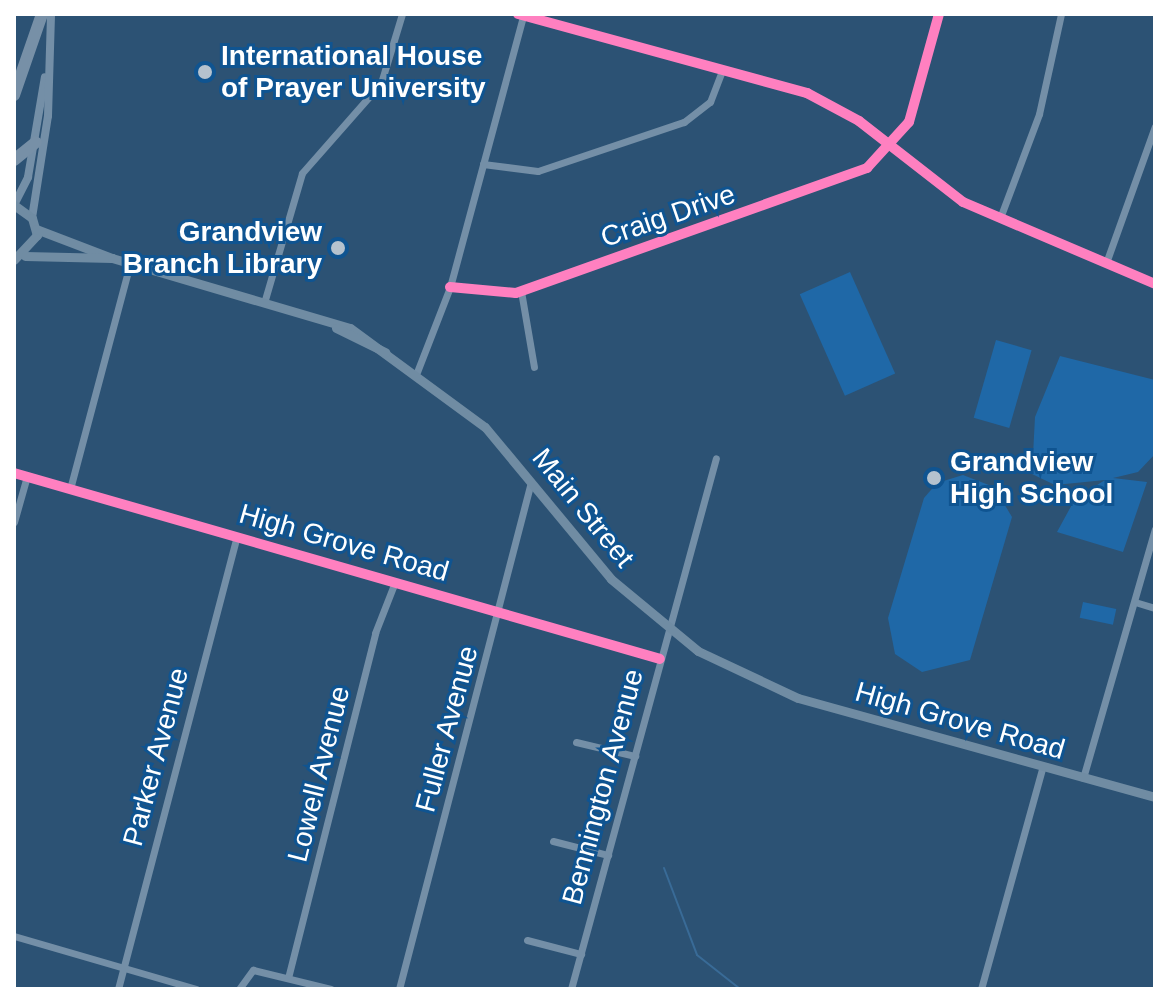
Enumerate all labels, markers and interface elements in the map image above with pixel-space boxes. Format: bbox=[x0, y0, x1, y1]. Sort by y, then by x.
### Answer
place label: International House of Prayer University bbox=[221, 39, 486, 105]
marker: International House of Prayer University bbox=[196, 63, 214, 81]
street label: Craig Drive bbox=[596, 177, 740, 255]
place label: Grandview Branch Library bbox=[123, 215, 322, 281]
marker: Grandview Branch Library bbox=[329, 239, 347, 257]
street label: Main Street bbox=[525, 442, 641, 574]
place label: Grandview High School bbox=[950, 445, 1113, 511]
marker: Grandview High School bbox=[925, 469, 943, 487]
street label: High Grove Road bbox=[235, 497, 453, 589]
street label: Fuller Avenue bbox=[408, 641, 486, 817]
street label: Parker Avenue bbox=[116, 663, 196, 851]
street label: Bennington Avenue bbox=[555, 665, 651, 909]
street label: High Grove Road bbox=[851, 675, 1069, 767]
street label: Lowell Avenue bbox=[281, 682, 357, 866]

